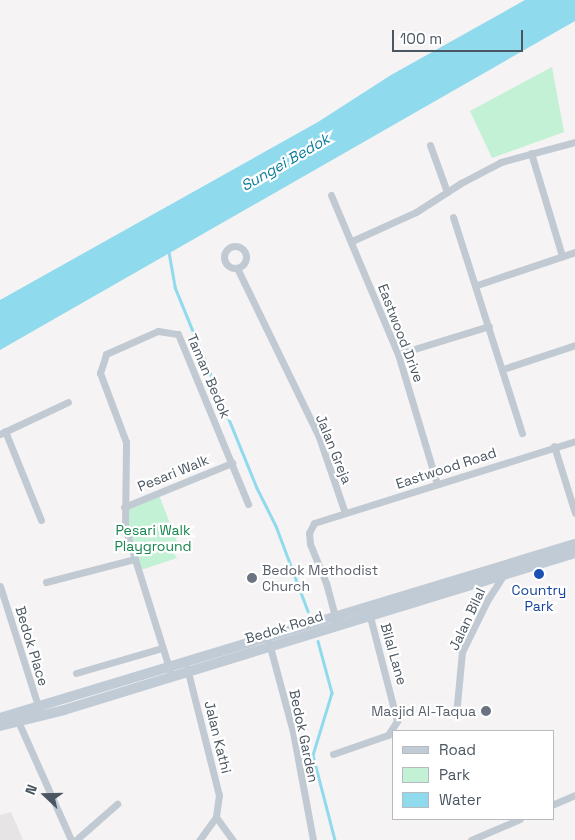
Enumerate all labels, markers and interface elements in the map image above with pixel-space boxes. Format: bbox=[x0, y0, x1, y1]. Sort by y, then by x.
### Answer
scale bar bbox=[395, 20, 526, 52]
text: 100 m bbox=[400, 29, 442, 48]
water label: Sungei Bedok bbox=[237, 129, 333, 195]
street label: Eastwood Drive bbox=[375, 281, 427, 385]
street label: Taman Bedok bbox=[184, 331, 234, 421]
street label: Jalan Greja bbox=[312, 412, 356, 486]
street label: Eastwood Road bbox=[394, 444, 498, 492]
street label: Pesari Walk bbox=[135, 451, 211, 495]
park label: Pesari Walk Playground bbox=[114, 522, 192, 554]
place label: Bedok Methodist Church bbox=[262, 562, 378, 594]
marker: Country Park bbox=[533, 568, 545, 580]
marker: Bedok Methodist Church bbox=[246, 572, 258, 584]
place label: Country Park bbox=[512, 582, 566, 614]
street label: Jalan Bilal bbox=[445, 585, 489, 653]
street label: Bedok Place bbox=[12, 604, 52, 688]
street label: Bedok Road bbox=[243, 607, 325, 647]
street label: Bilal Lane bbox=[377, 621, 411, 687]
street label: Bedok Garden bbox=[286, 688, 322, 784]
street label: Jalan Kathi bbox=[201, 699, 235, 775]
place label: Masjid Al-Taqua bbox=[371, 703, 476, 719]
marker: Masjid Al-Taqua bbox=[480, 705, 492, 717]
legend bbox=[392, 730, 555, 820]
text: Road bbox=[439, 740, 476, 759]
text: Park bbox=[439, 765, 470, 784]
north arrow bbox=[20, 770, 70, 820]
text: N bbox=[21, 782, 41, 797]
text: Water bbox=[439, 790, 481, 809]

